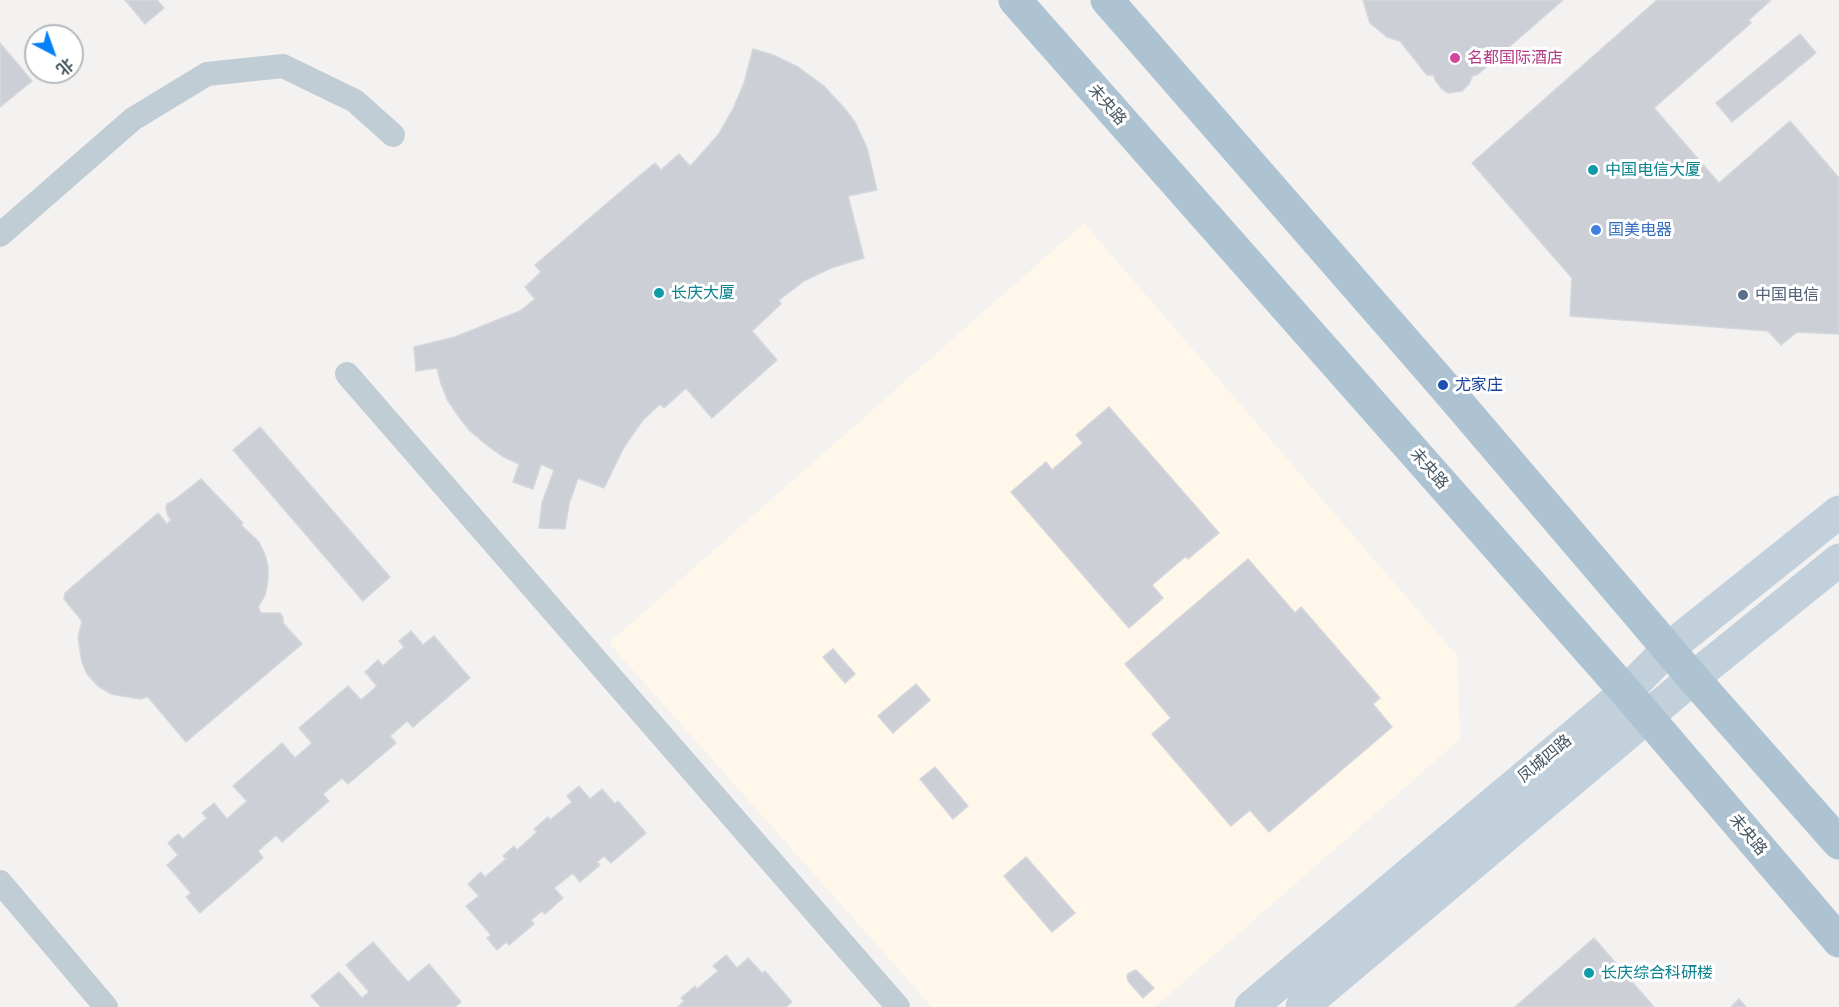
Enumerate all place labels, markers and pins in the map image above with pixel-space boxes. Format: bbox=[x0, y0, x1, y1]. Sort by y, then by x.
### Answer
place label: 名都国际酒店 bbox=[1467, 48, 1563, 68]
marker: 名都国际酒店 bbox=[1448, 51, 1462, 65]
place label: 中国电信大厦 bbox=[1605, 160, 1701, 180]
marker: 中国电信大厦 bbox=[1586, 163, 1600, 177]
place label: 国美电器 bbox=[1608, 220, 1672, 240]
marker: 国美电器 bbox=[1589, 223, 1603, 237]
place label: 长庆大厦 bbox=[671, 283, 735, 303]
place label: 中国电信 bbox=[1755, 285, 1819, 305]
marker: 长庆大厦 bbox=[652, 286, 666, 300]
marker: 中国电信 bbox=[1736, 288, 1750, 302]
place label: 尤家庄 bbox=[1455, 375, 1503, 395]
marker: 尤家庄 bbox=[1436, 378, 1450, 392]
place label: 长庆综合科研楼 bbox=[1601, 963, 1713, 983]
marker: 长庆综合科研楼 bbox=[1582, 966, 1596, 980]

